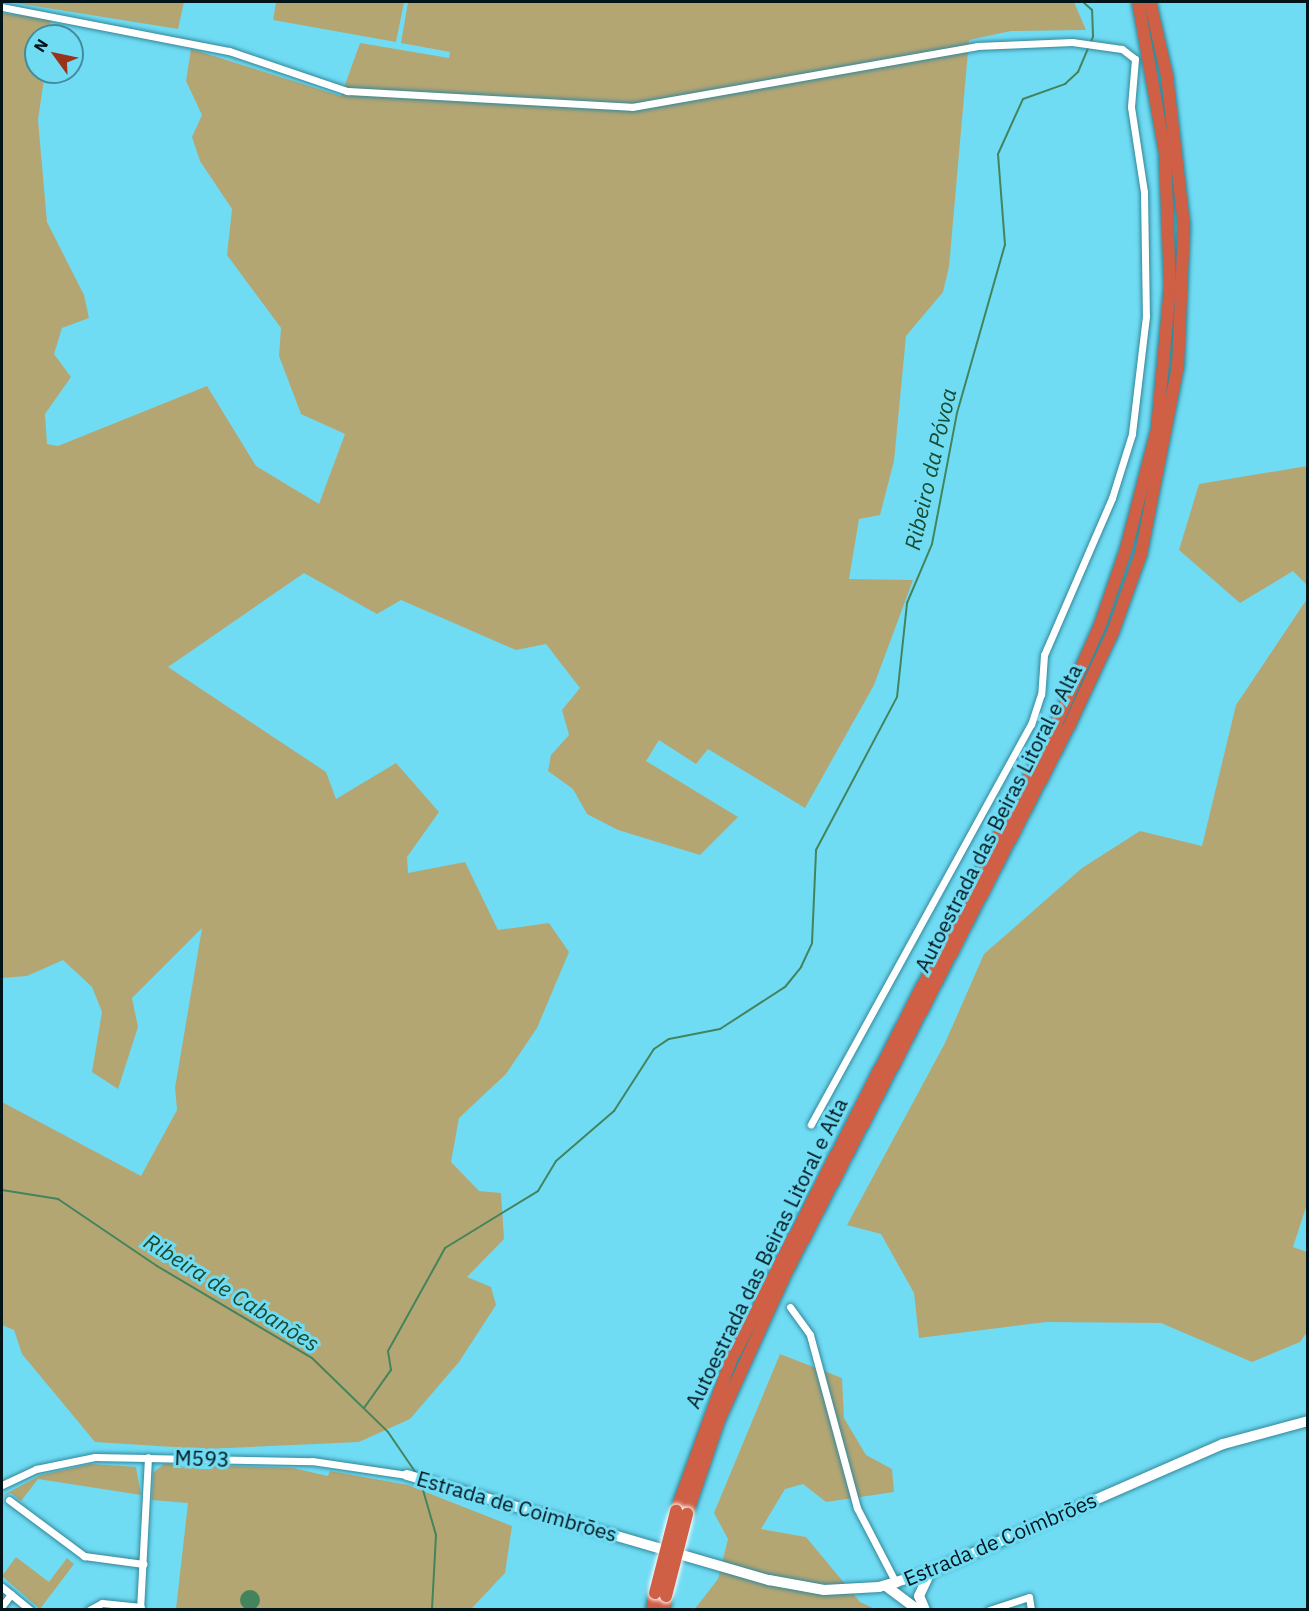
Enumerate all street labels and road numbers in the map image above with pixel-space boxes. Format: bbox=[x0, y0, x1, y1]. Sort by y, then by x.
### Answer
street label: Autoestrada das Beiras Litoral e Alta bbox=[909, 660, 1087, 976]
street label: Autoestrada das Beiras Litoral e Alta bbox=[680, 1094, 852, 1412]
street label: M593 bbox=[174, 1444, 230, 1472]
street label: Estrada de Coimbrões bbox=[414, 1465, 620, 1547]
street label: Estrada de Coimbrões bbox=[900, 1487, 1100, 1591]

